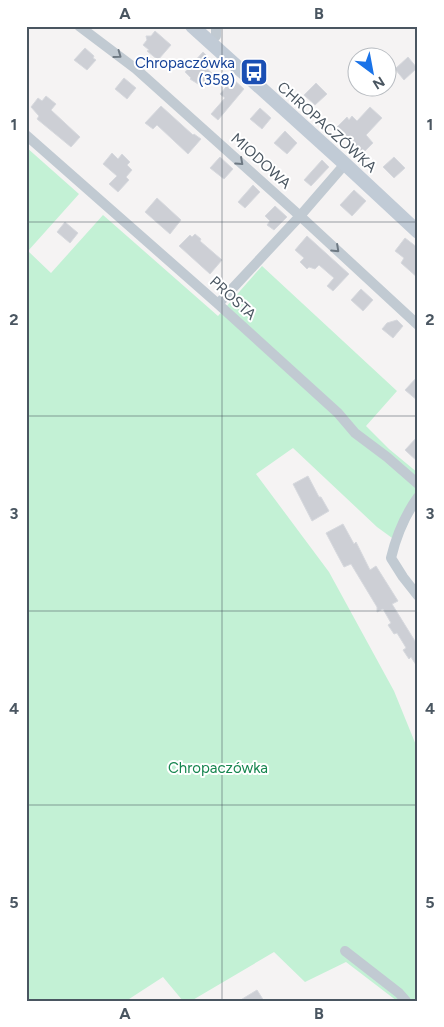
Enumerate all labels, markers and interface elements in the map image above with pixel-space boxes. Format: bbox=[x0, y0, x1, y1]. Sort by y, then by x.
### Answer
text: A bbox=[119, 4, 131, 23]
text: B bbox=[314, 4, 324, 23]
north arrow bbox=[346, 48, 396, 98]
one-way arrow bbox=[112, 50, 121, 58]
place label: Chropaczówka (358) bbox=[135, 54, 235, 89]
bus stop icon: Chropaczówka (358) bbox=[239, 57, 269, 87]
text: N bbox=[370, 73, 388, 93]
street label: CHROPACZÓWKA bbox=[274, 78, 380, 176]
text: 1 bbox=[11, 115, 17, 134]
text: 1 bbox=[427, 115, 433, 134]
street label: MIODOWA bbox=[227, 129, 295, 193]
one-way arrow bbox=[235, 156, 244, 165]
one-way arrow bbox=[330, 243, 339, 252]
street label: PROSTA bbox=[206, 272, 260, 324]
text: 2 bbox=[9, 310, 19, 329]
text: 2 bbox=[425, 310, 435, 329]
text: 3 bbox=[10, 504, 19, 523]
text: 3 bbox=[426, 504, 435, 523]
text: 4 bbox=[9, 699, 19, 718]
text: 4 bbox=[425, 699, 435, 718]
park label: Chropaczówka bbox=[168, 759, 268, 777]
text: 5 bbox=[9, 893, 19, 912]
text: 5 bbox=[425, 893, 435, 912]
text: A bbox=[119, 1004, 131, 1023]
text: B bbox=[314, 1004, 324, 1023]

